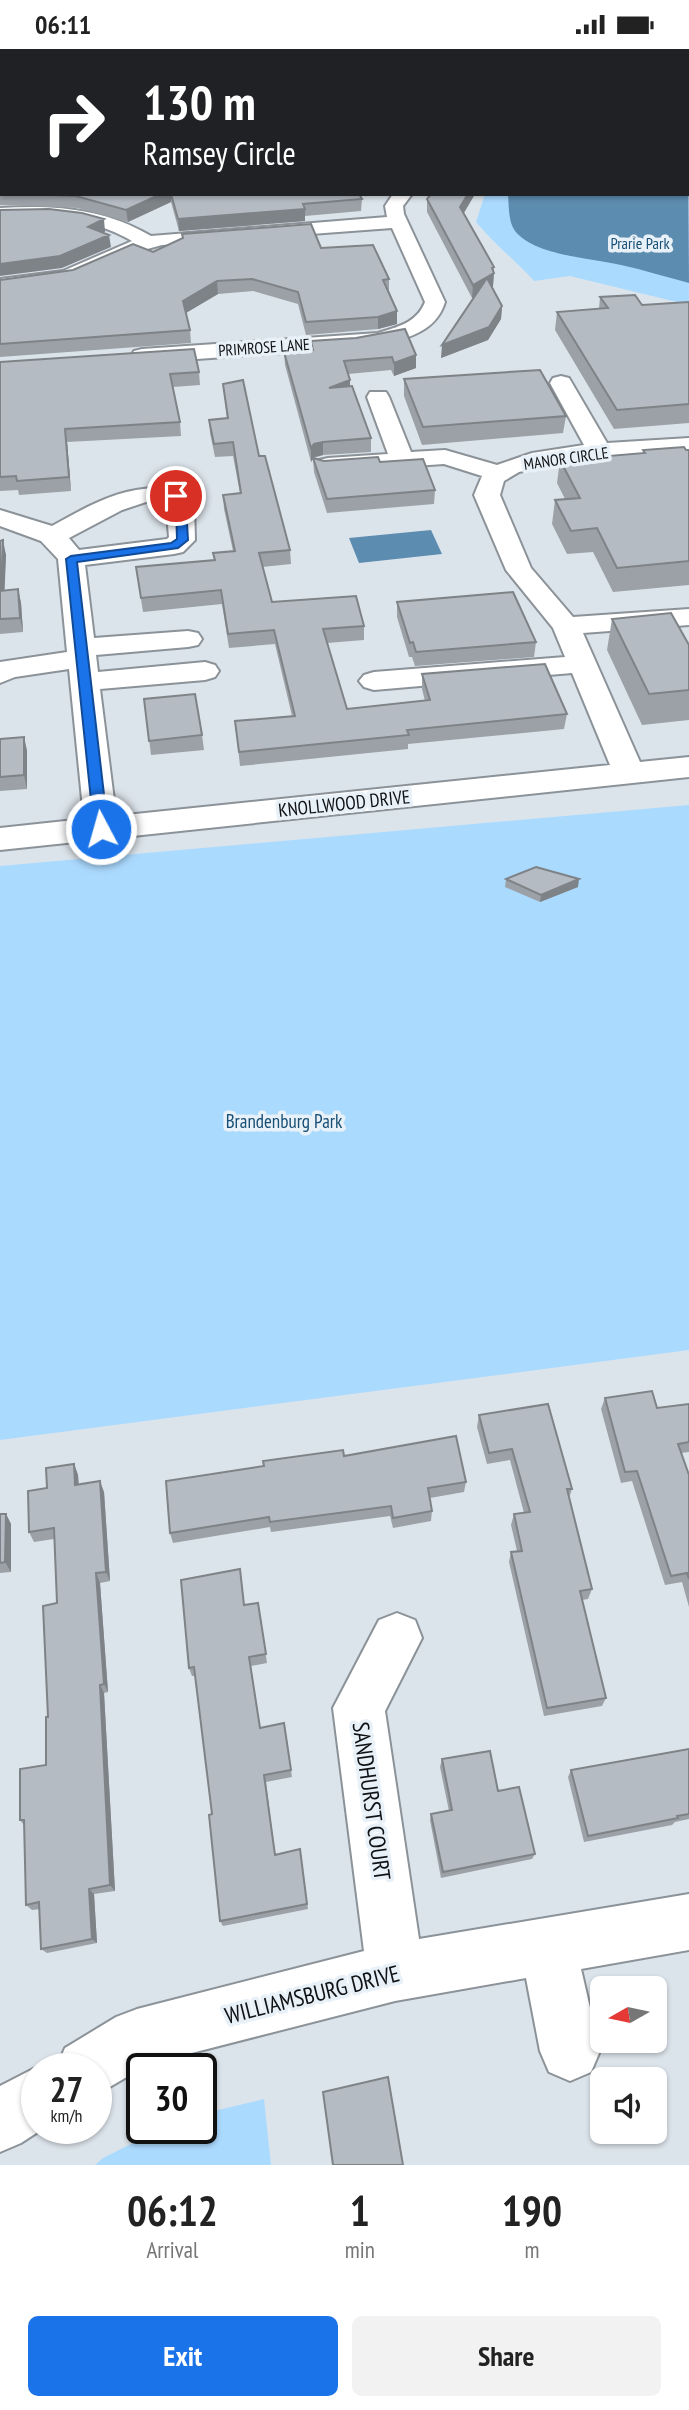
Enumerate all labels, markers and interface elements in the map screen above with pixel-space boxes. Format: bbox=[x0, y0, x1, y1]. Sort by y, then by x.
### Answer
text: 06:11 bbox=[35, 8, 91, 41]
text: 130 m bbox=[143, 70, 256, 134]
icon: right bbox=[28, 77, 119, 168]
text: Ramsey Circle bbox=[143, 132, 296, 174]
park label: Prarie Park bbox=[610, 233, 670, 253]
street label: PRIMROSE LANE bbox=[218, 334, 311, 360]
street label: MANOR CIRCLE bbox=[522, 442, 610, 474]
pin bbox=[146, 466, 206, 526]
icon: arrive bbox=[157, 477, 195, 515]
street label: KNOLLWOOD DRIVE bbox=[277, 784, 411, 822]
position arrow bbox=[64, 792, 138, 866]
park label: Brandenburg Park bbox=[226, 1109, 343, 1133]
street label: SANDHURST COURT bbox=[347, 1720, 397, 1882]
street label: WILLIAMSBURG DRIVE bbox=[222, 1958, 402, 2030]
north arrow bbox=[590, 1976, 667, 2053]
map controls bbox=[590, 1976, 667, 2144]
speed limit sign: 30 bbox=[126, 2053, 217, 2144]
text: 27 bbox=[50, 2066, 83, 2112]
button: sound bbox=[590, 2067, 667, 2144]
text: km/h bbox=[51, 2104, 82, 2127]
text: 06:12 bbox=[127, 2183, 218, 2238]
text: 1 bbox=[350, 2183, 370, 2238]
text: 190 bbox=[502, 2183, 562, 2238]
text: Arrival bbox=[146, 2235, 198, 2264]
text: min bbox=[345, 2235, 375, 2264]
text: m bbox=[524, 2235, 539, 2264]
button: Exit bbox=[28, 2316, 338, 2396]
button: Share bbox=[352, 2316, 661, 2396]

